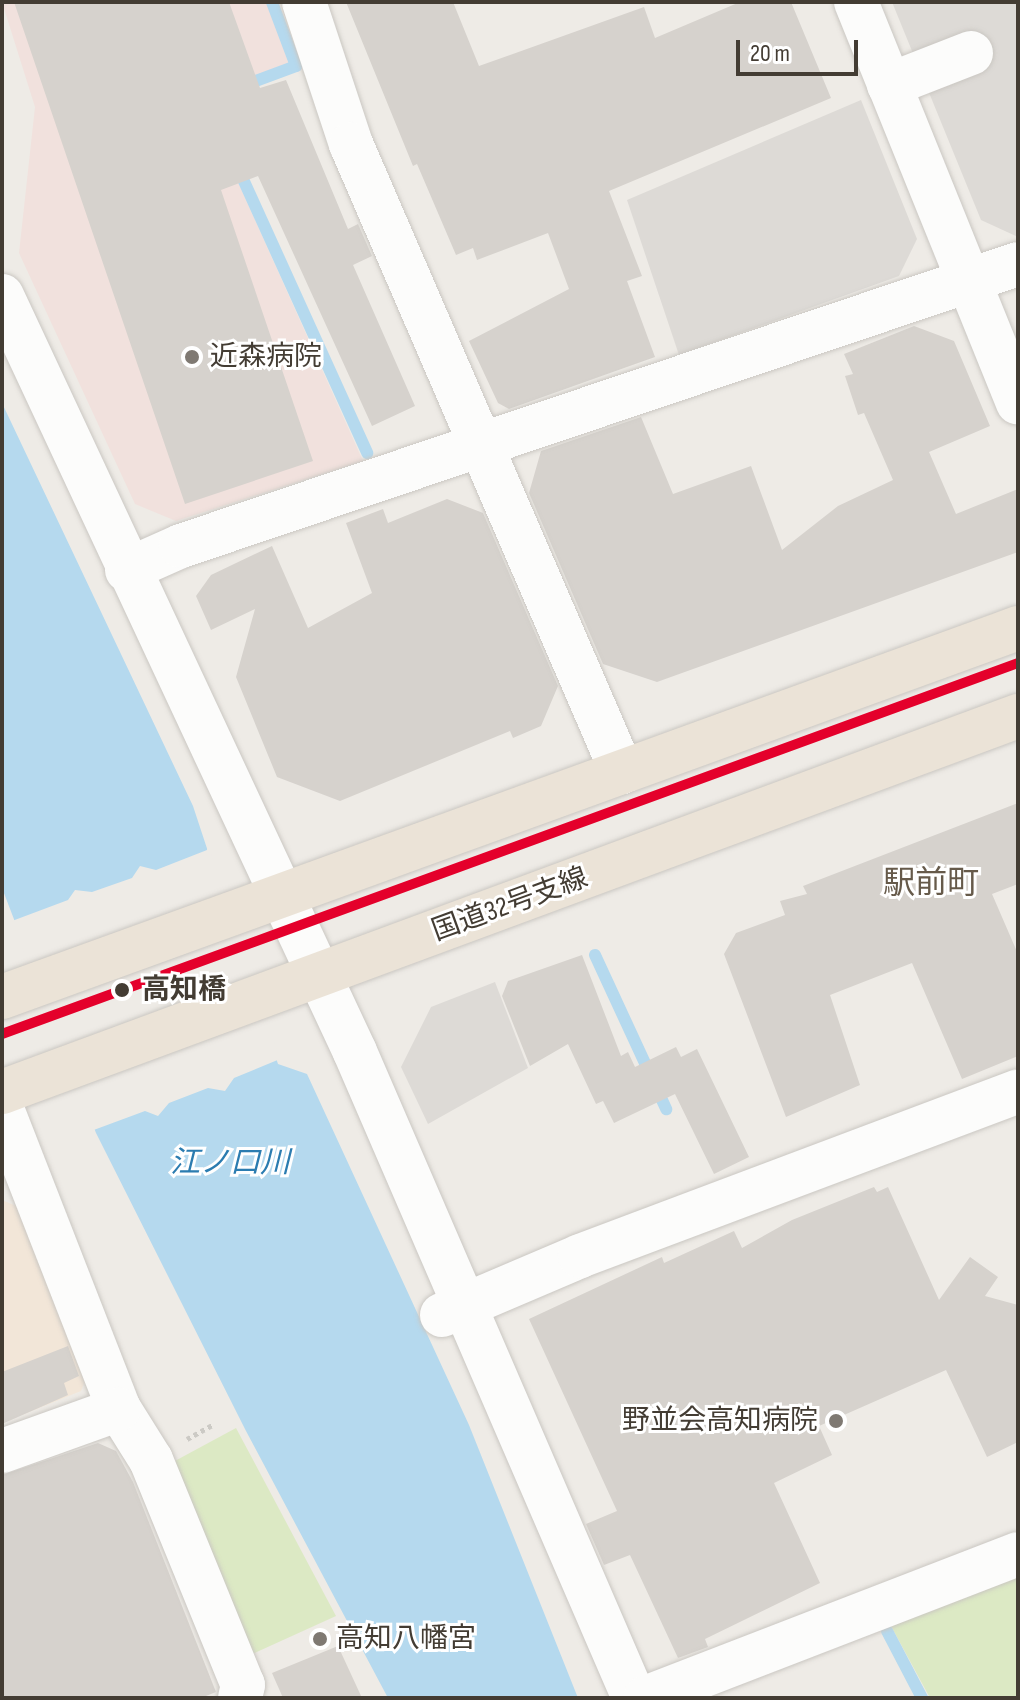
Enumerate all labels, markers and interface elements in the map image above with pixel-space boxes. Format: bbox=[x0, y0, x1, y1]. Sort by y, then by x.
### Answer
scale bar bbox=[740, 24, 862, 74]
text: 20 m bbox=[750, 39, 790, 68]
place label: 近森病院 bbox=[210, 340, 322, 374]
marker: 近森病院 bbox=[181, 346, 203, 368]
street label: 国道32号支線 bbox=[428, 861, 592, 949]
district label: 駅前町 bbox=[883, 865, 979, 903]
place label: 高知橋 bbox=[142, 973, 226, 1007]
marker: 高知橋 bbox=[109, 977, 135, 1003]
water label: 江ノ口川 bbox=[170, 1145, 290, 1181]
place label: 野並会高知病院 bbox=[622, 1404, 818, 1438]
marker: 野並会高知病院 bbox=[825, 1410, 847, 1432]
place label: 高知八幡宮 bbox=[336, 1622, 476, 1656]
marker: 高知八幡宮 bbox=[311, 1630, 329, 1648]

